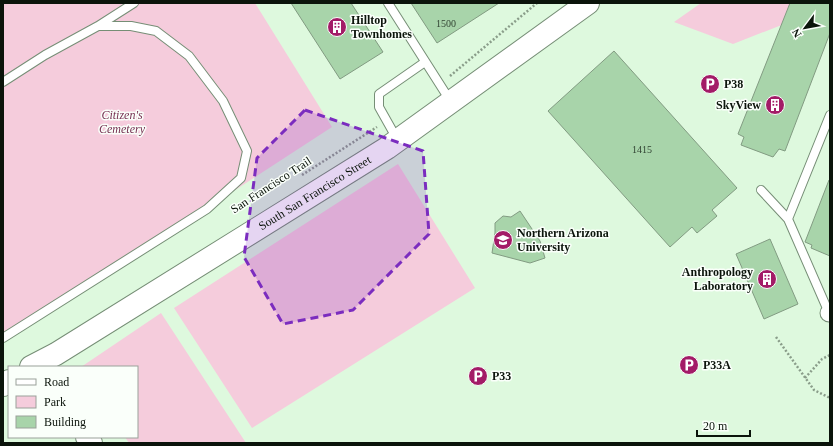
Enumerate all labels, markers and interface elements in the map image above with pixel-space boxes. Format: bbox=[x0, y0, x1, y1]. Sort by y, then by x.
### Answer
north arrow bbox=[785, 8, 825, 48]
place label: Hilltop Townhomes bbox=[351, 13, 412, 41]
building icon: Hilltop Townhomes bbox=[326, 16, 348, 38]
house number: 1500 bbox=[436, 18, 456, 29]
text: N bbox=[789, 27, 804, 40]
parking icon: P38 bbox=[699, 73, 721, 95]
place label: P38 bbox=[724, 77, 743, 91]
building icon: SkyView bbox=[764, 94, 786, 116]
place label: SkyView bbox=[716, 98, 761, 112]
park label: Citizen's Cemetery bbox=[99, 108, 146, 136]
house number: 1415 bbox=[632, 144, 652, 155]
street label: South San Francisco Street bbox=[256, 152, 374, 233]
street label: San Francisco Trail bbox=[228, 153, 315, 216]
place label: Northern Arizona University bbox=[517, 226, 609, 254]
school or university icon: Northern Arizona University bbox=[492, 229, 514, 251]
place label: Anthropology Laboratory bbox=[682, 265, 753, 293]
building icon: Anthropology Laboratory bbox=[756, 268, 778, 290]
parking icon: P33A bbox=[678, 354, 700, 376]
place label: P33A bbox=[703, 358, 731, 372]
parking icon: P33 bbox=[467, 365, 489, 387]
legend bbox=[8, 366, 138, 438]
place label: P33 bbox=[492, 369, 511, 383]
text: Road bbox=[44, 375, 69, 389]
text: Park bbox=[44, 395, 66, 409]
scale bar bbox=[697, 412, 750, 438]
text: Building bbox=[44, 415, 86, 429]
text: 20 m bbox=[703, 419, 728, 433]

